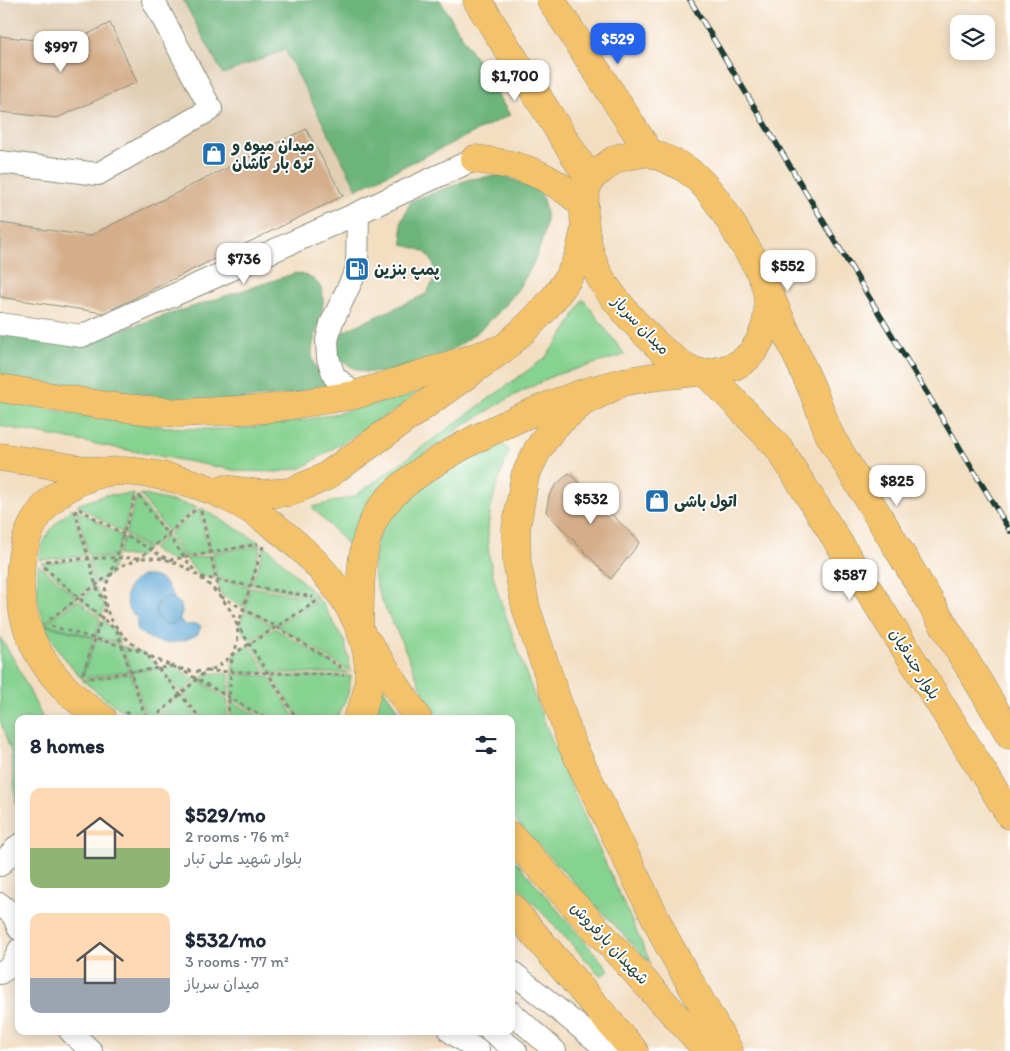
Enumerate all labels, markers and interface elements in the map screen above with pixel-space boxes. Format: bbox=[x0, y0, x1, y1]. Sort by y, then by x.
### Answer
map controls bbox=[950, 15, 995, 60]
button: layers bbox=[950, 15, 995, 60]
pin: $529 bbox=[588, 22, 648, 65]
text: $529 bbox=[601, 29, 635, 48]
pin: $997 bbox=[31, 30, 91, 73]
text: $997 bbox=[45, 37, 77, 56]
pin: $1,700 bbox=[474, 59, 556, 102]
text: $1,700 bbox=[492, 66, 538, 85]
place label: میدان میوه و تره بار کاشان bbox=[231, 136, 315, 173]
shop icon: میدان میوه و تره بار کاشان bbox=[201, 141, 227, 167]
pin: $736 bbox=[214, 242, 274, 285]
text: $736 bbox=[227, 249, 261, 268]
pin: $552 bbox=[758, 250, 818, 292]
fuel station icon: پمپ بنزین bbox=[344, 256, 370, 282]
text: $552 bbox=[771, 256, 805, 275]
place label: پمپ بنزین bbox=[374, 260, 440, 280]
street label: میدان سرباز bbox=[607, 290, 674, 358]
pin: $825 bbox=[867, 464, 927, 507]
text: $825 bbox=[880, 471, 914, 490]
pin: $532 bbox=[561, 482, 621, 525]
shop icon: اتول باشی bbox=[644, 488, 670, 514]
text: $532 bbox=[574, 489, 608, 508]
place label: اتول باشی bbox=[674, 492, 737, 512]
pin: $587 bbox=[820, 558, 880, 601]
text: $587 bbox=[833, 565, 867, 584]
street label: بلوار جندقیان bbox=[885, 625, 944, 704]
icon: filters bbox=[472, 731, 500, 759]
text: 8 homes bbox=[30, 733, 105, 758]
text: $529/mo bbox=[185, 802, 266, 827]
icon: home bbox=[70, 808, 130, 868]
text: 2 rooms · 76 m² bbox=[185, 827, 289, 846]
text: بلوار شهید علی تبار bbox=[185, 849, 302, 868]
street label: شهیدان بارفروش bbox=[567, 898, 653, 988]
text: $532/mo bbox=[185, 927, 266, 952]
icon: home bbox=[70, 933, 130, 993]
text: 3 rooms · 77 m² bbox=[185, 952, 289, 971]
text: میدان سرباز bbox=[185, 974, 260, 993]

